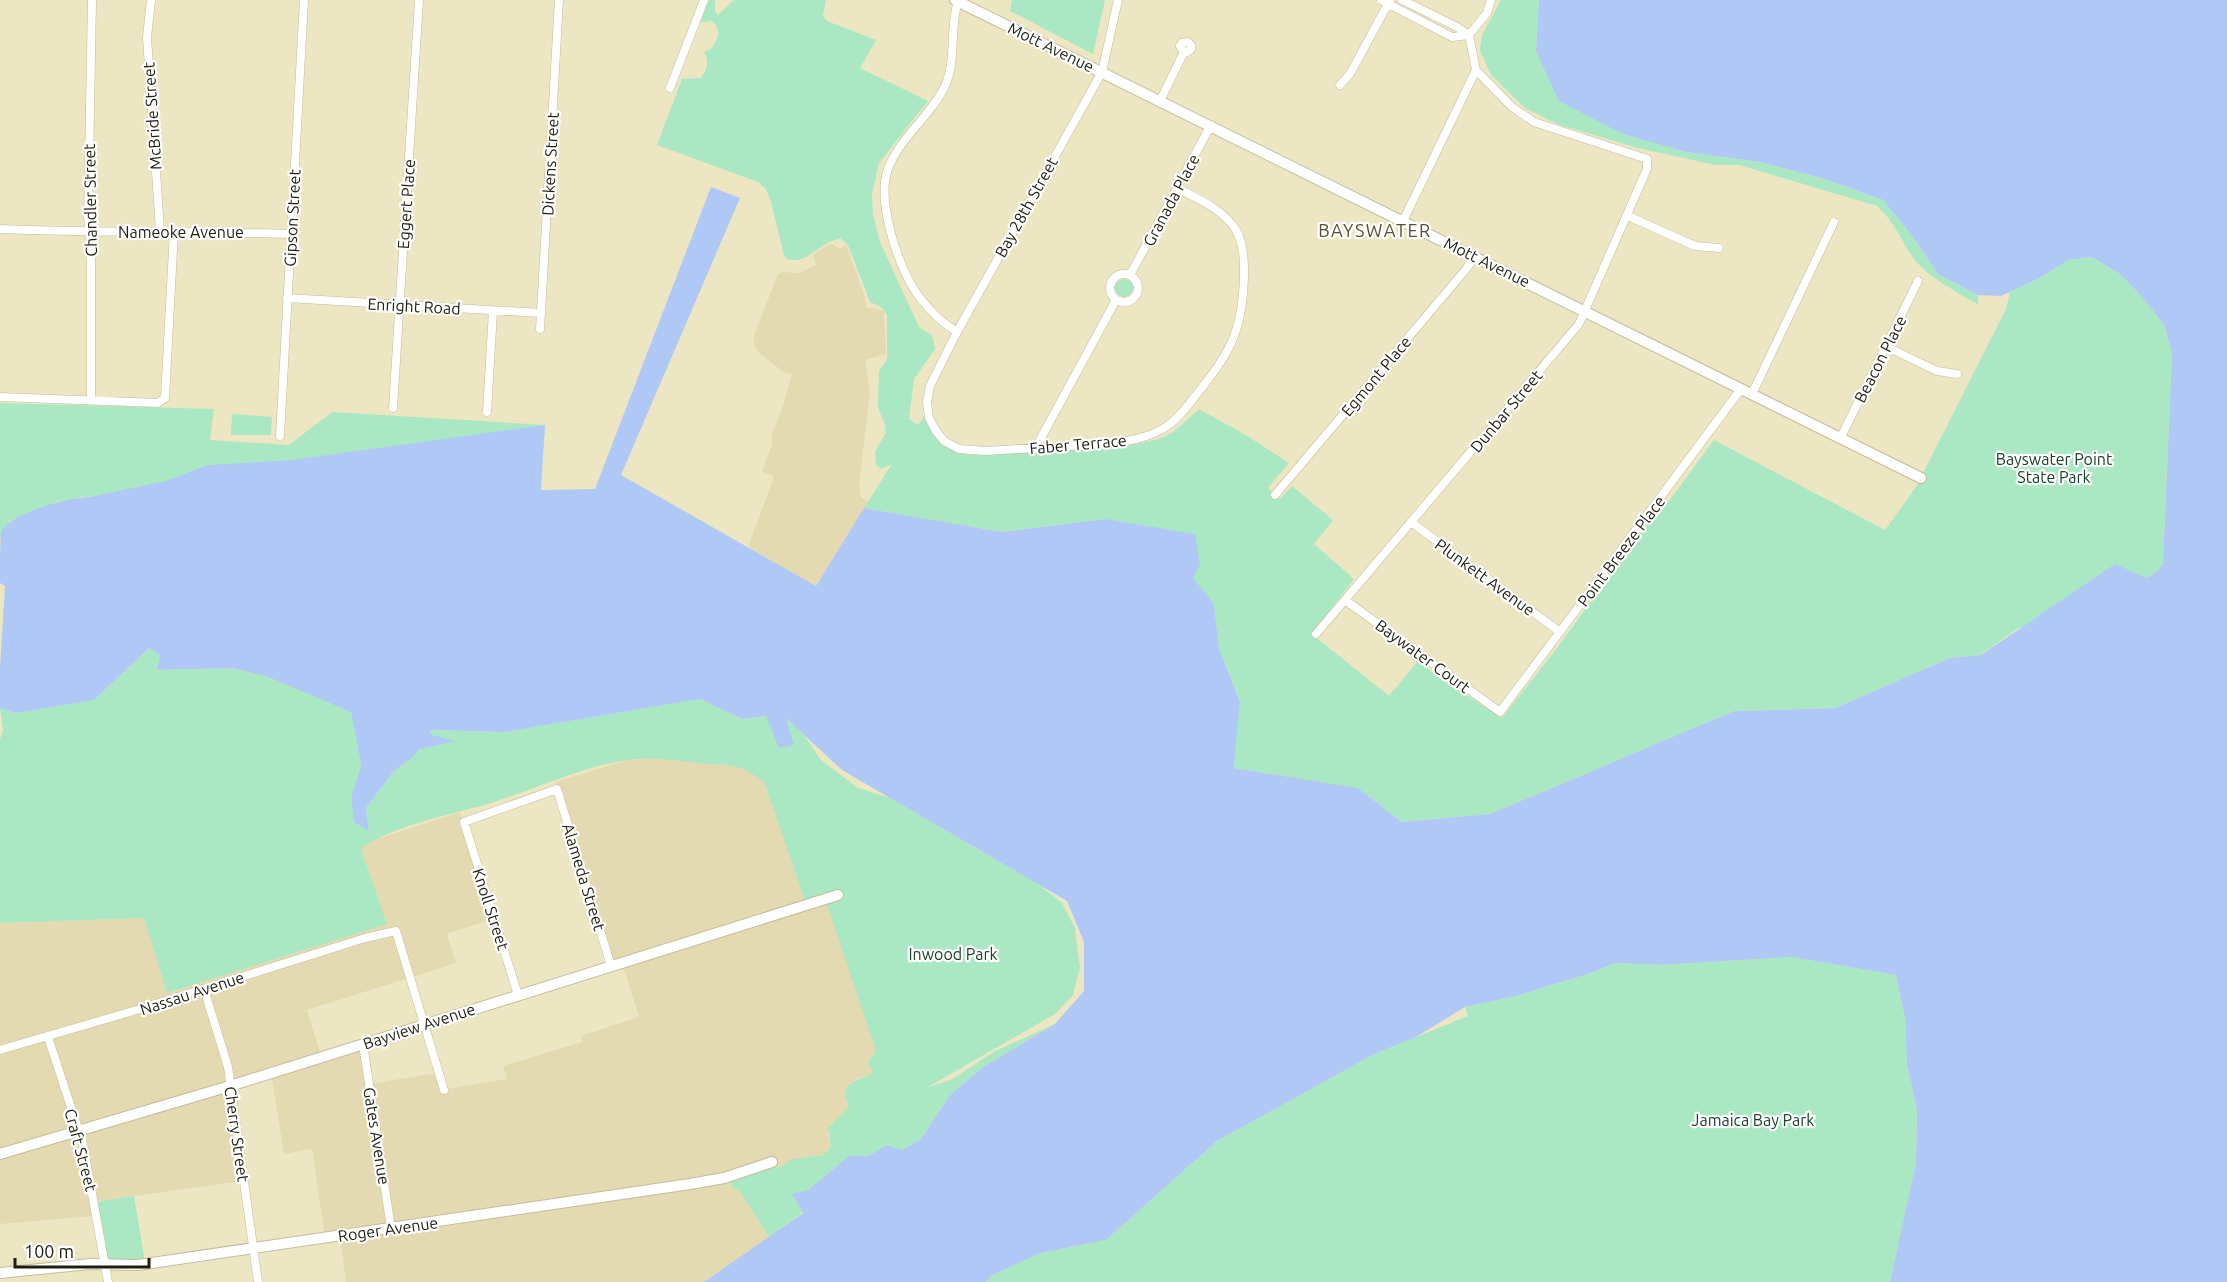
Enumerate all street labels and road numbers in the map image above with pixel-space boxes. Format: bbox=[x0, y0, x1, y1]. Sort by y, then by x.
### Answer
street label: Mott Avenue bbox=[1005, 18, 1097, 76]
street label: McBride Street bbox=[139, 61, 165, 170]
street label: Dickens Street bbox=[538, 111, 562, 216]
street label: Chandler Street bbox=[80, 143, 100, 257]
street label: Granada Place bbox=[1139, 151, 1203, 249]
street label: Bay 28th Street bbox=[991, 153, 1061, 260]
street label: Eggert Place bbox=[394, 158, 418, 250]
street label: Gipson Street bbox=[280, 168, 304, 267]
street label: Nameoke Avenue bbox=[118, 223, 244, 241]
street label: Mott Avenue bbox=[1441, 233, 1533, 291]
street label: Enright Road bbox=[367, 295, 461, 317]
street label: Beacon Place bbox=[1850, 313, 1910, 405]
street label: Egmont Place bbox=[1337, 332, 1415, 420]
street label: Dunbar Street bbox=[1466, 366, 1546, 456]
street label: Faber Terrace bbox=[1029, 431, 1127, 457]
street label: Point Breeze Place bbox=[1574, 492, 1668, 610]
street label: Plunkett Avenue bbox=[1432, 535, 1538, 619]
street label: Baywater Court bbox=[1372, 616, 1474, 697]
street label: Alameda Street bbox=[559, 821, 609, 934]
street label: Knoll Street bbox=[469, 866, 513, 953]
street label: Nassau Avenue bbox=[138, 968, 246, 1018]
street label: Bayview Avenue bbox=[361, 999, 477, 1053]
street label: Cherry Street bbox=[221, 1085, 253, 1184]
street label: Gates Avenue bbox=[360, 1086, 394, 1186]
street label: Craft Street bbox=[61, 1107, 101, 1194]
street label: Roger Avenue bbox=[337, 1213, 439, 1245]

